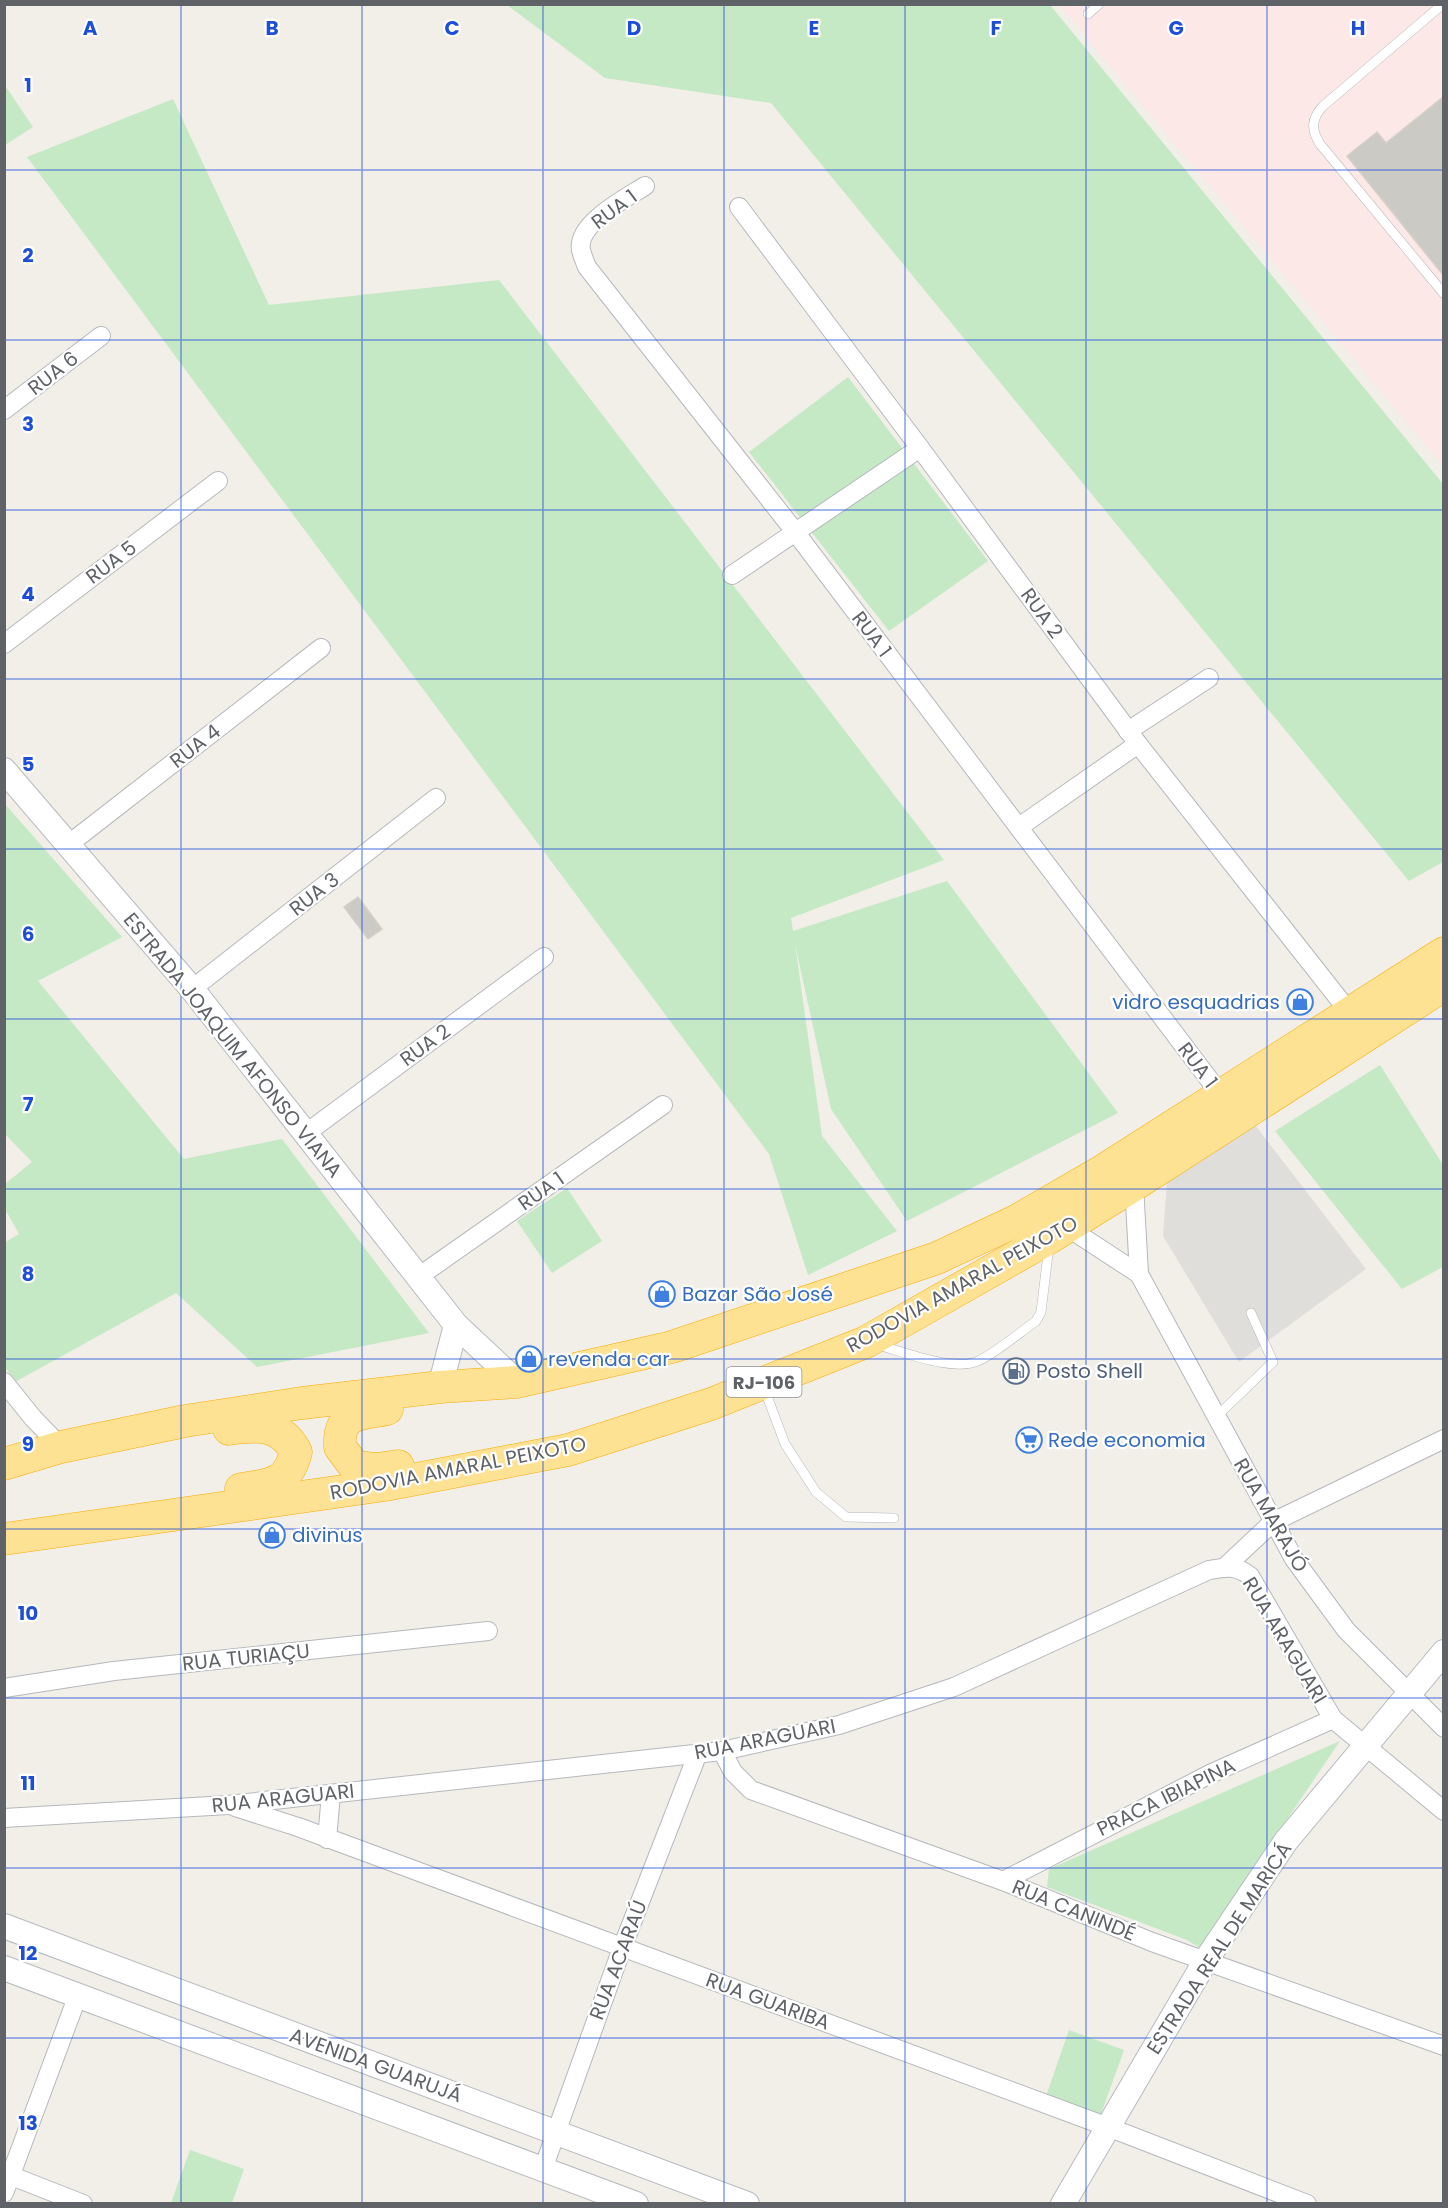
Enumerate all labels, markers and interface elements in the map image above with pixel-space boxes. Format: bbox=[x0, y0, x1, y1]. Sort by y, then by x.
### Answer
text: A bbox=[83, 14, 98, 42]
text: B bbox=[265, 14, 279, 42]
text: C bbox=[444, 14, 460, 42]
text: D bbox=[627, 14, 641, 42]
text: E bbox=[809, 14, 819, 42]
text: F bbox=[991, 14, 1002, 42]
text: G bbox=[1168, 14, 1184, 42]
text: H bbox=[1351, 14, 1365, 42]
text: 1 bbox=[24, 71, 32, 99]
street label: RUA 1 bbox=[585, 183, 643, 235]
text: 2 bbox=[22, 241, 34, 269]
street label: RUA 6 bbox=[22, 344, 84, 402]
text: 3 bbox=[22, 410, 34, 438]
street label: RUA 5 bbox=[80, 534, 142, 590]
text: 4 bbox=[21, 580, 35, 608]
street label: RUA 2 bbox=[1014, 582, 1070, 644]
street label: RUA 1 bbox=[846, 605, 898, 663]
street label: RUA 4 bbox=[164, 717, 226, 775]
text: 5 bbox=[22, 750, 35, 778]
street label: RUA 3 bbox=[283, 866, 345, 922]
street label: ESTRADA JOAQUIM AFONSO VIANA bbox=[117, 907, 349, 1183]
text: 6 bbox=[22, 920, 34, 948]
shop icon: vidro esquadrias bbox=[1285, 987, 1315, 1017]
place label: vidro esquadrias bbox=[1112, 988, 1280, 1016]
street label: RUA 2 bbox=[394, 1017, 456, 1073]
street label: RUA 1 bbox=[1172, 1036, 1224, 1094]
text: 7 bbox=[23, 1090, 34, 1118]
street label: RUA 1 bbox=[512, 1165, 570, 1217]
street label: RODOVIA AMARAL PEIXOTO bbox=[841, 1209, 1083, 1359]
text: 8 bbox=[22, 1260, 34, 1288]
shop icon: Bazar São José bbox=[647, 1279, 677, 1309]
place label: Bazar São José bbox=[682, 1280, 833, 1308]
shop icon: revenda car bbox=[514, 1344, 544, 1374]
place label: revenda car bbox=[548, 1345, 670, 1373]
fuel station icon: Posto Shell bbox=[1001, 1356, 1031, 1386]
place label: Posto Shell bbox=[1036, 1357, 1143, 1385]
road number: RJ-106 bbox=[726, 1367, 801, 1397]
supermarket icon: Rede economia bbox=[1014, 1425, 1044, 1455]
place label: Rede economia bbox=[1048, 1426, 1206, 1454]
street label: RODOVIA AMARAL PEIXOTO bbox=[328, 1429, 588, 1507]
text: 9 bbox=[22, 1430, 34, 1458]
street label: RUA MARAJÓ bbox=[1227, 1453, 1315, 1577]
shop icon: divinus bbox=[257, 1520, 287, 1550]
place label: divinus bbox=[292, 1521, 363, 1549]
street label: RUA ARAGUARI bbox=[1236, 1571, 1334, 1709]
text: 10 bbox=[18, 1599, 38, 1627]
street label: RUA TURIAÇU bbox=[181, 1636, 311, 1678]
street label: RUA ARAGUARI bbox=[692, 1712, 838, 1766]
street label: PRACA IBIAPINA bbox=[1092, 1751, 1240, 1843]
text: 11 bbox=[20, 1769, 36, 1797]
street label: RUA ARAGUARI bbox=[210, 1777, 356, 1819]
street label: ESTRADA REAL DE MARICÁ bbox=[1140, 1836, 1298, 2060]
street label: RUA CANINDÉ bbox=[1008, 1873, 1140, 1947]
street label: RUA ACARAÚ bbox=[582, 1896, 654, 2024]
text: 12 bbox=[19, 1939, 37, 1967]
street label: RUA GUARIBA bbox=[702, 1966, 834, 2036]
street label: AVENIDA GUARUJÁ bbox=[286, 2021, 466, 2109]
text: 13 bbox=[18, 2109, 38, 2137]

